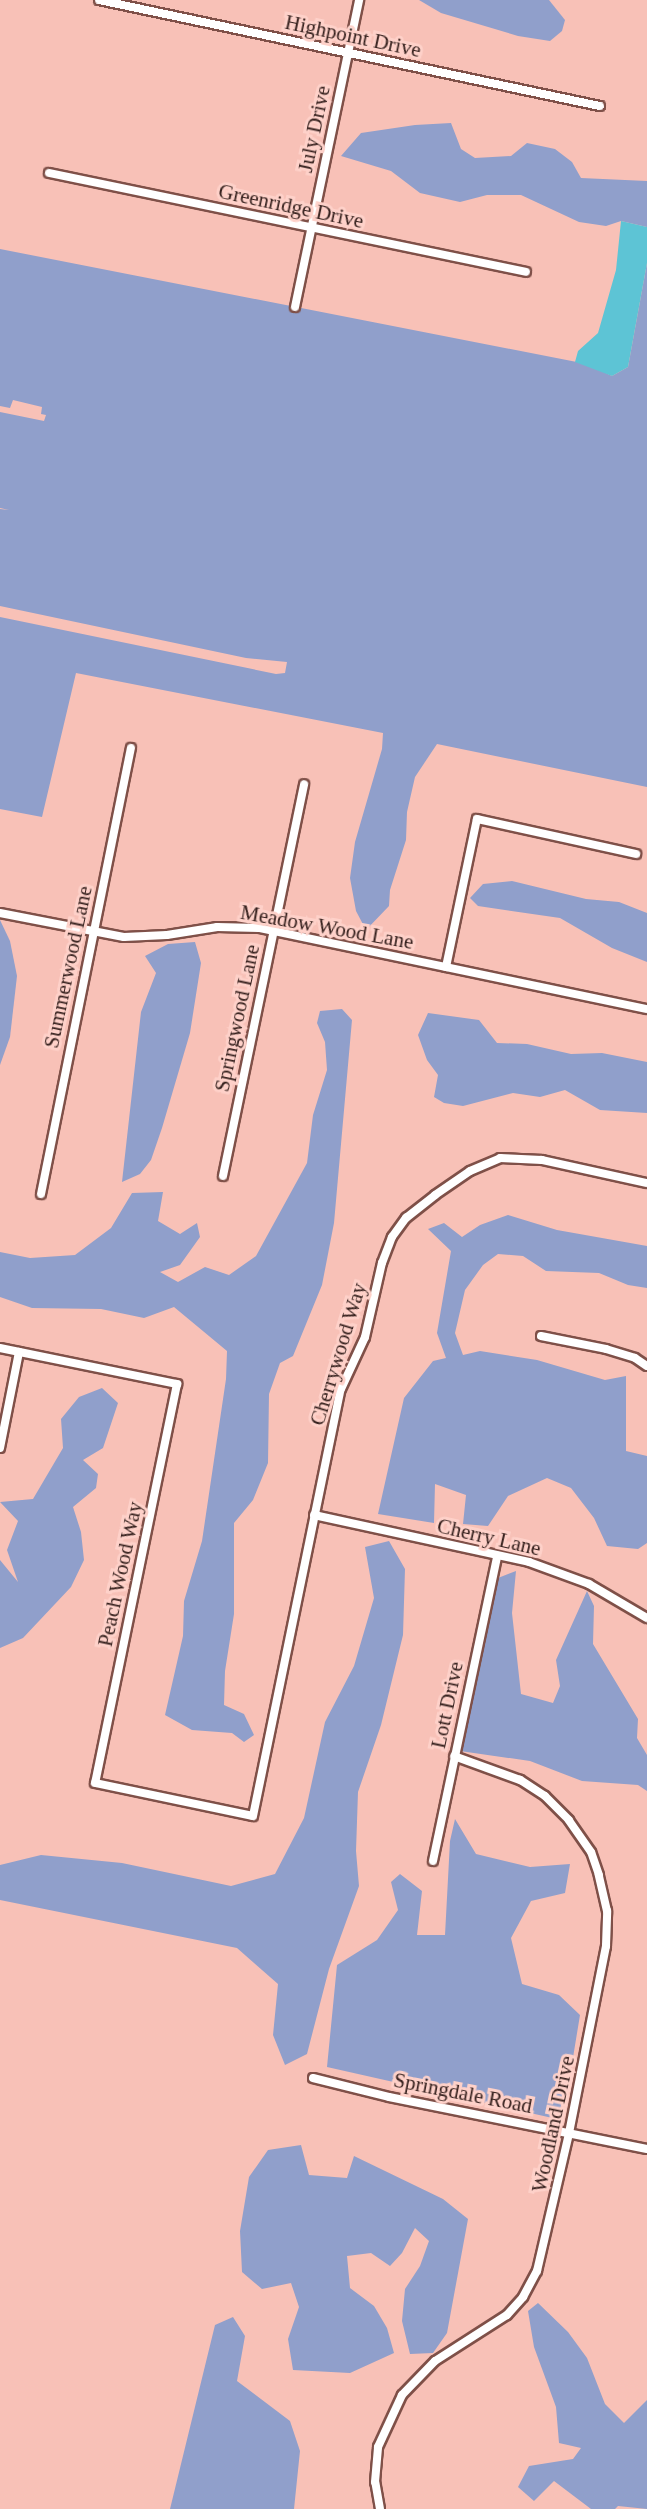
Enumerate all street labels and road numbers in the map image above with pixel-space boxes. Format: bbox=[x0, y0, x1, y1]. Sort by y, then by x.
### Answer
street label: Highpoint Drive bbox=[283, 9, 423, 63]
street label: July Drive bbox=[293, 83, 335, 175]
street label: Greenridge Drive bbox=[216, 178, 366, 234]
street label: Summerwood Lane bbox=[39, 884, 97, 1050]
street label: Meadow Wood Lane bbox=[238, 899, 416, 955]
street label: Springwood Lane bbox=[209, 942, 265, 1094]
street label: Cherrywood Way bbox=[304, 1279, 372, 1429]
street label: Peach Wood Way bbox=[92, 1499, 148, 1649]
street label: Cherry Lane bbox=[435, 1513, 543, 1561]
street label: Lott Drive bbox=[426, 1659, 468, 1751]
street label: Woodland Drive bbox=[526, 2053, 580, 2195]
street label: Springdale Road bbox=[392, 2067, 534, 2119]

